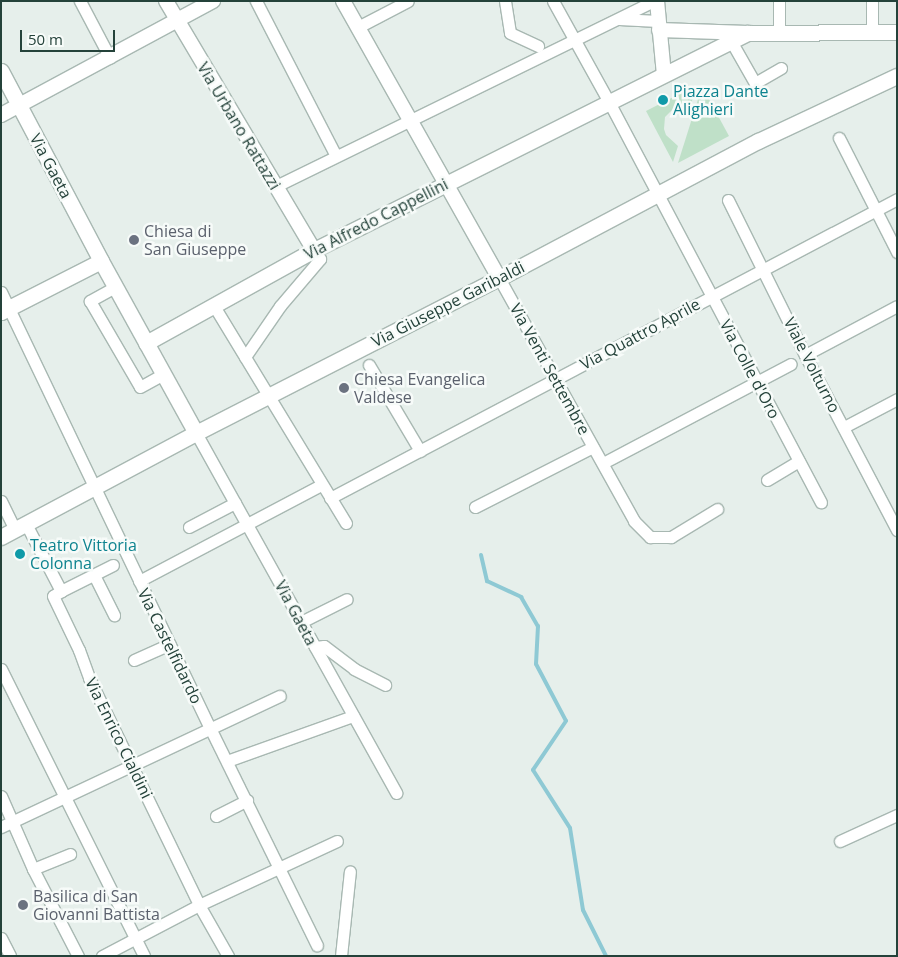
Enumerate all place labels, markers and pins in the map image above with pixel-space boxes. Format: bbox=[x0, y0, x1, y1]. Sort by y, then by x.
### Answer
place label: Piazza Dante Alighieri bbox=[673, 81, 769, 119]
marker: Piazza Dante Alighieri bbox=[657, 94, 669, 106]
place label: Chiesa di San Giuseppe bbox=[144, 221, 246, 259]
marker: Chiesa di San Giuseppe bbox=[128, 234, 140, 246]
place label: Chiesa Evangelica Valdese bbox=[354, 369, 485, 407]
marker: Chiesa Evangelica Valdese bbox=[338, 382, 350, 394]
place label: Teatro Vittoria Colonna bbox=[30, 535, 137, 573]
marker: Teatro Vittoria Colonna bbox=[14, 548, 26, 560]
place label: Basilica di San Giovanni Battista bbox=[33, 886, 160, 924]
marker: Basilica di San Giovanni Battista bbox=[17, 899, 29, 911]

